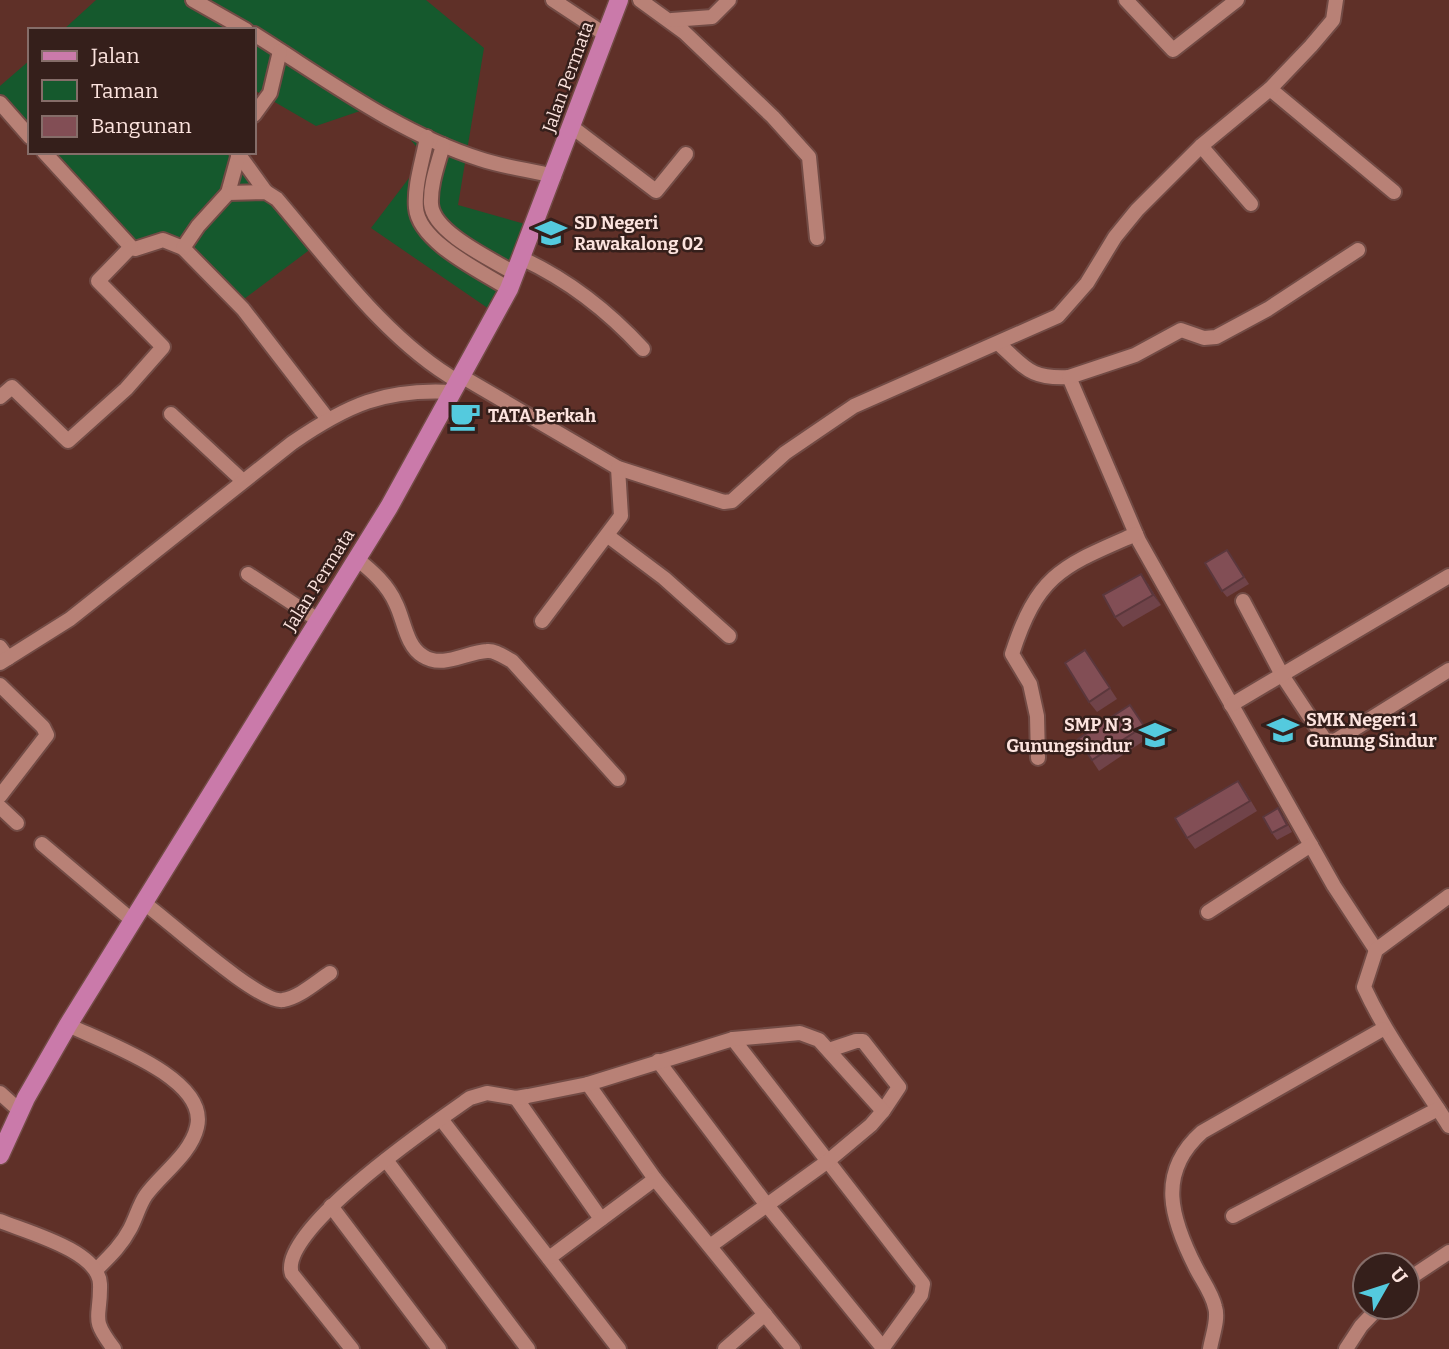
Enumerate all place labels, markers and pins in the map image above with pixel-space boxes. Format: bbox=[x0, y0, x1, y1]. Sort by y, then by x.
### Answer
place label: SD Negeri Rawakalong 02 bbox=[574, 212, 703, 255]
school or university icon: SD Negeri Rawakalong 02 bbox=[534, 216, 568, 250]
cafe icon: TATA Berkah bbox=[448, 399, 482, 433]
place label: TATA Berkah bbox=[488, 405, 597, 427]
place label: SMK Negeri 1 Gunung Sindur bbox=[1306, 709, 1437, 752]
school or university icon: SMK Negeri 1 Gunung Sindur bbox=[1266, 713, 1300, 747]
place label: SMP N 3 Gunungsindur bbox=[1006, 714, 1133, 757]
school or university icon: SMP N 3 Gunungsindur bbox=[1138, 718, 1172, 752]

